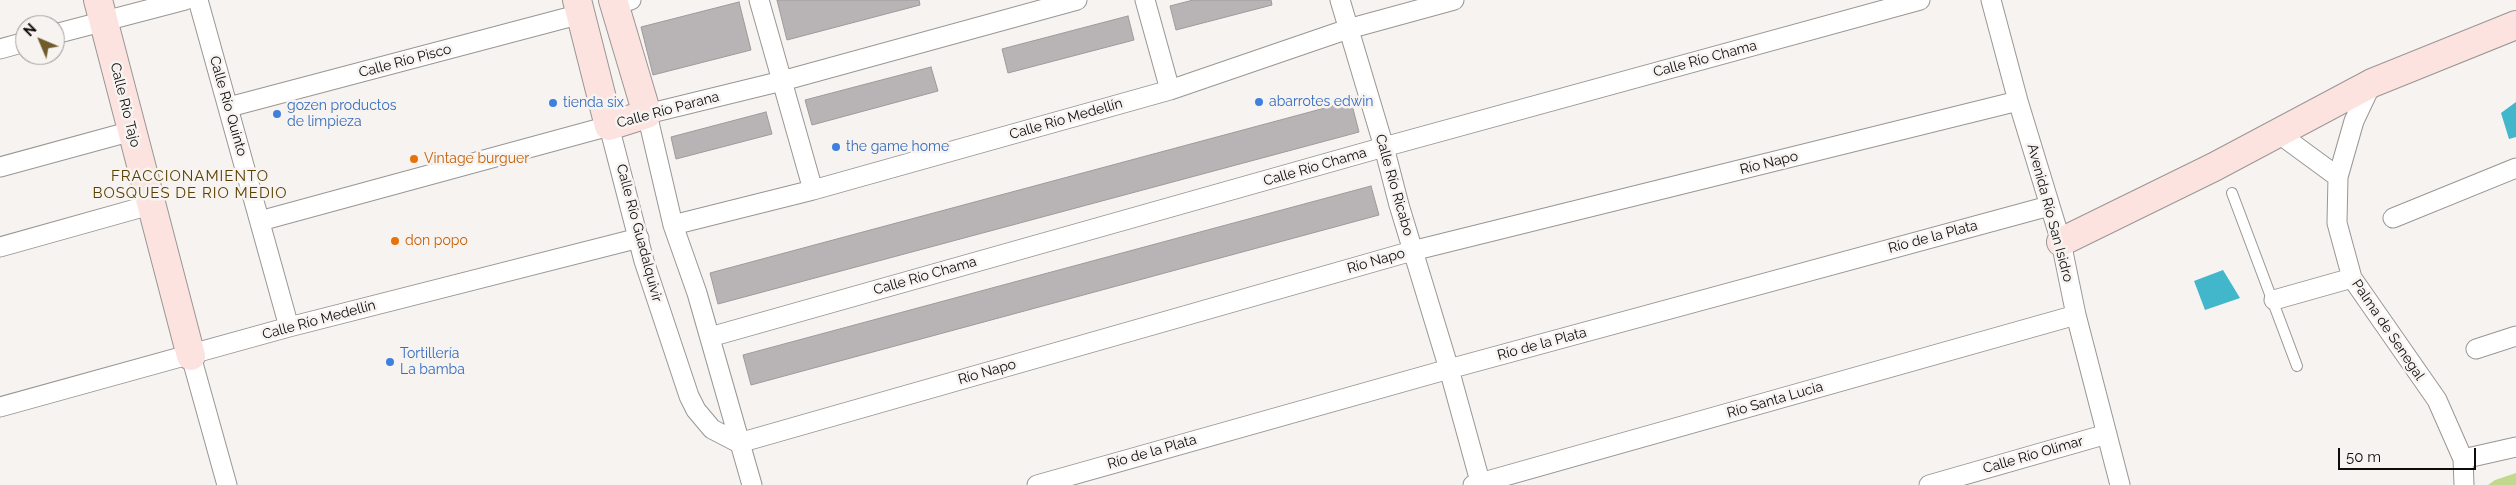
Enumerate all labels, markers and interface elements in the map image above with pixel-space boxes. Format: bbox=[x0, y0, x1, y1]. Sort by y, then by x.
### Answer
north arrow bbox=[15, 15, 65, 65]
text: N bbox=[21, 21, 40, 40]
street label: Calle Río Chama bbox=[1651, 37, 1759, 81]
street label: Calle Río Pisco bbox=[357, 41, 453, 81]
street label: Calle Río Quinto bbox=[206, 54, 250, 158]
street label: Calle Río Tajo bbox=[106, 61, 144, 149]
street label: Calle Río Parana bbox=[615, 88, 721, 132]
place label: abarrotes edwin bbox=[1269, 94, 1373, 110]
place label: tienda six bbox=[563, 95, 624, 111]
street label: Calle Río Medellín bbox=[1008, 95, 1124, 143]
marker: abarrotes edwin bbox=[1253, 96, 1265, 108]
marker: tienda six bbox=[547, 97, 559, 109]
place label: gozen productos de limpieza bbox=[287, 98, 397, 130]
marker: gozen productos de limpieza bbox=[271, 108, 283, 120]
street label: Calle Río Ricabo bbox=[1371, 132, 1417, 238]
place label: the game home bbox=[846, 139, 949, 155]
marker: the game home bbox=[830, 141, 842, 153]
street label: Avenida Río San Isidro bbox=[2023, 142, 2077, 284]
street label: Calle Río Chama bbox=[1261, 144, 1369, 190]
street label: Río Napo bbox=[1738, 148, 1800, 178]
place label: Vintage burguer bbox=[424, 151, 529, 167]
marker: Vintage burguer bbox=[408, 153, 420, 165]
street label: Calle Río Guadalquivir bbox=[612, 162, 666, 304]
district label: FRACCIONAMIENTO BOSQUES DE RIO MEDIO bbox=[90, 167, 290, 202]
street label: Río de la Plata bbox=[1886, 217, 1980, 257]
place label: don popo bbox=[405, 233, 468, 249]
marker: don popo bbox=[389, 235, 401, 247]
street label: Río Napo bbox=[1345, 245, 1407, 277]
street label: Calle Río Chama bbox=[871, 253, 979, 299]
street label: Palma de Senegal bbox=[2348, 276, 2428, 384]
street label: Calle Río Medellín bbox=[260, 297, 378, 343]
street label: Río de la Plata bbox=[1495, 324, 1589, 364]
place label: Tortillería La bamba bbox=[400, 346, 465, 378]
marker: Tortillería La bamba bbox=[384, 356, 396, 368]
street label: Río Napo bbox=[956, 356, 1018, 388]
street label: Río Santa Lucia bbox=[1725, 378, 1825, 422]
street label: Río de la Plata bbox=[1105, 431, 1199, 473]
street label: Calle Río Olimar bbox=[1981, 433, 2085, 477]
scale bar bbox=[2341, 438, 2478, 470]
text: 50 m bbox=[2346, 448, 2381, 466]

